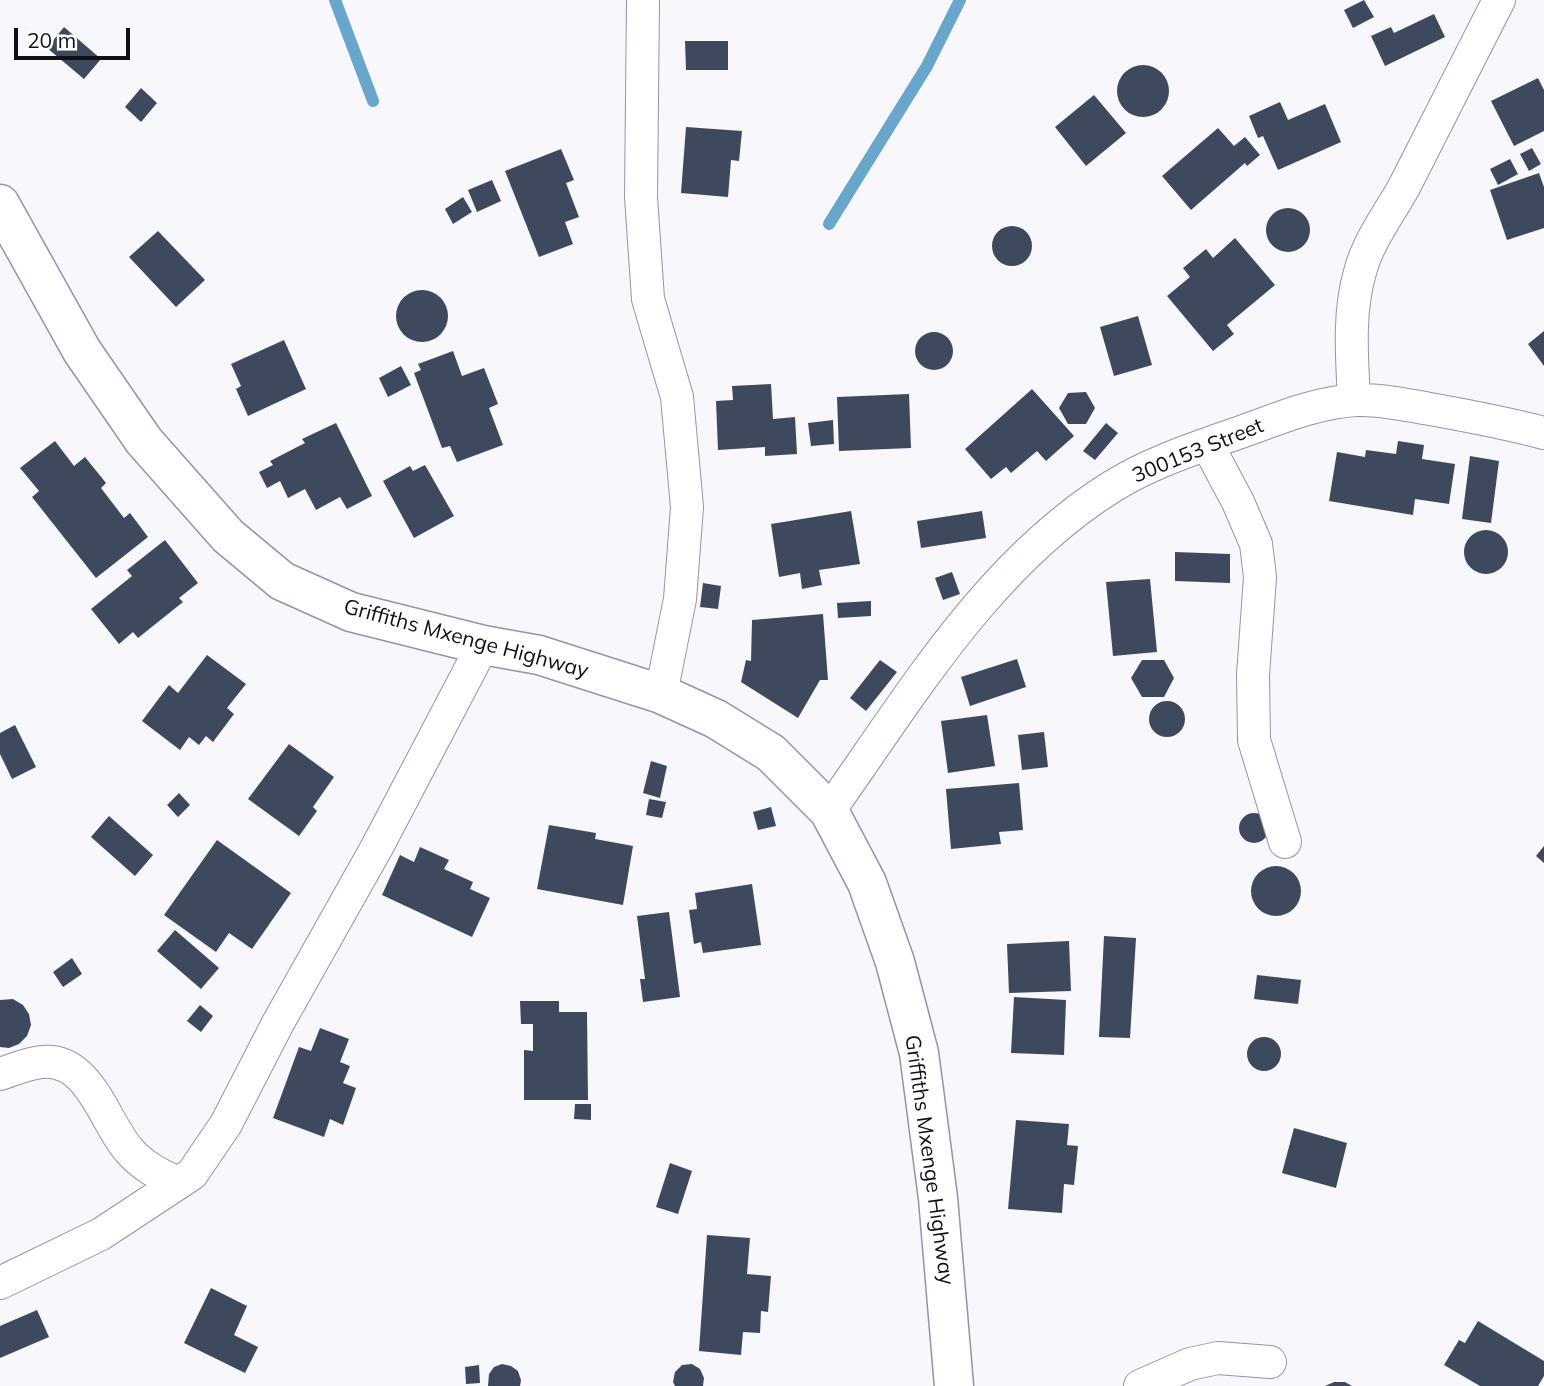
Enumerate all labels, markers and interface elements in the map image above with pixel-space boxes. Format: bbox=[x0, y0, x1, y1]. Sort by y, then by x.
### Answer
scale bar bbox=[18, 14, 133, 58]
text: 20 m bbox=[27, 27, 76, 53]
street label: 300153 Street bbox=[1129, 413, 1267, 489]
street label: Griffiths Mxenge Highway bbox=[341, 594, 591, 684]
street label: Griffiths Mxenge Highway bbox=[899, 1033, 959, 1287]

